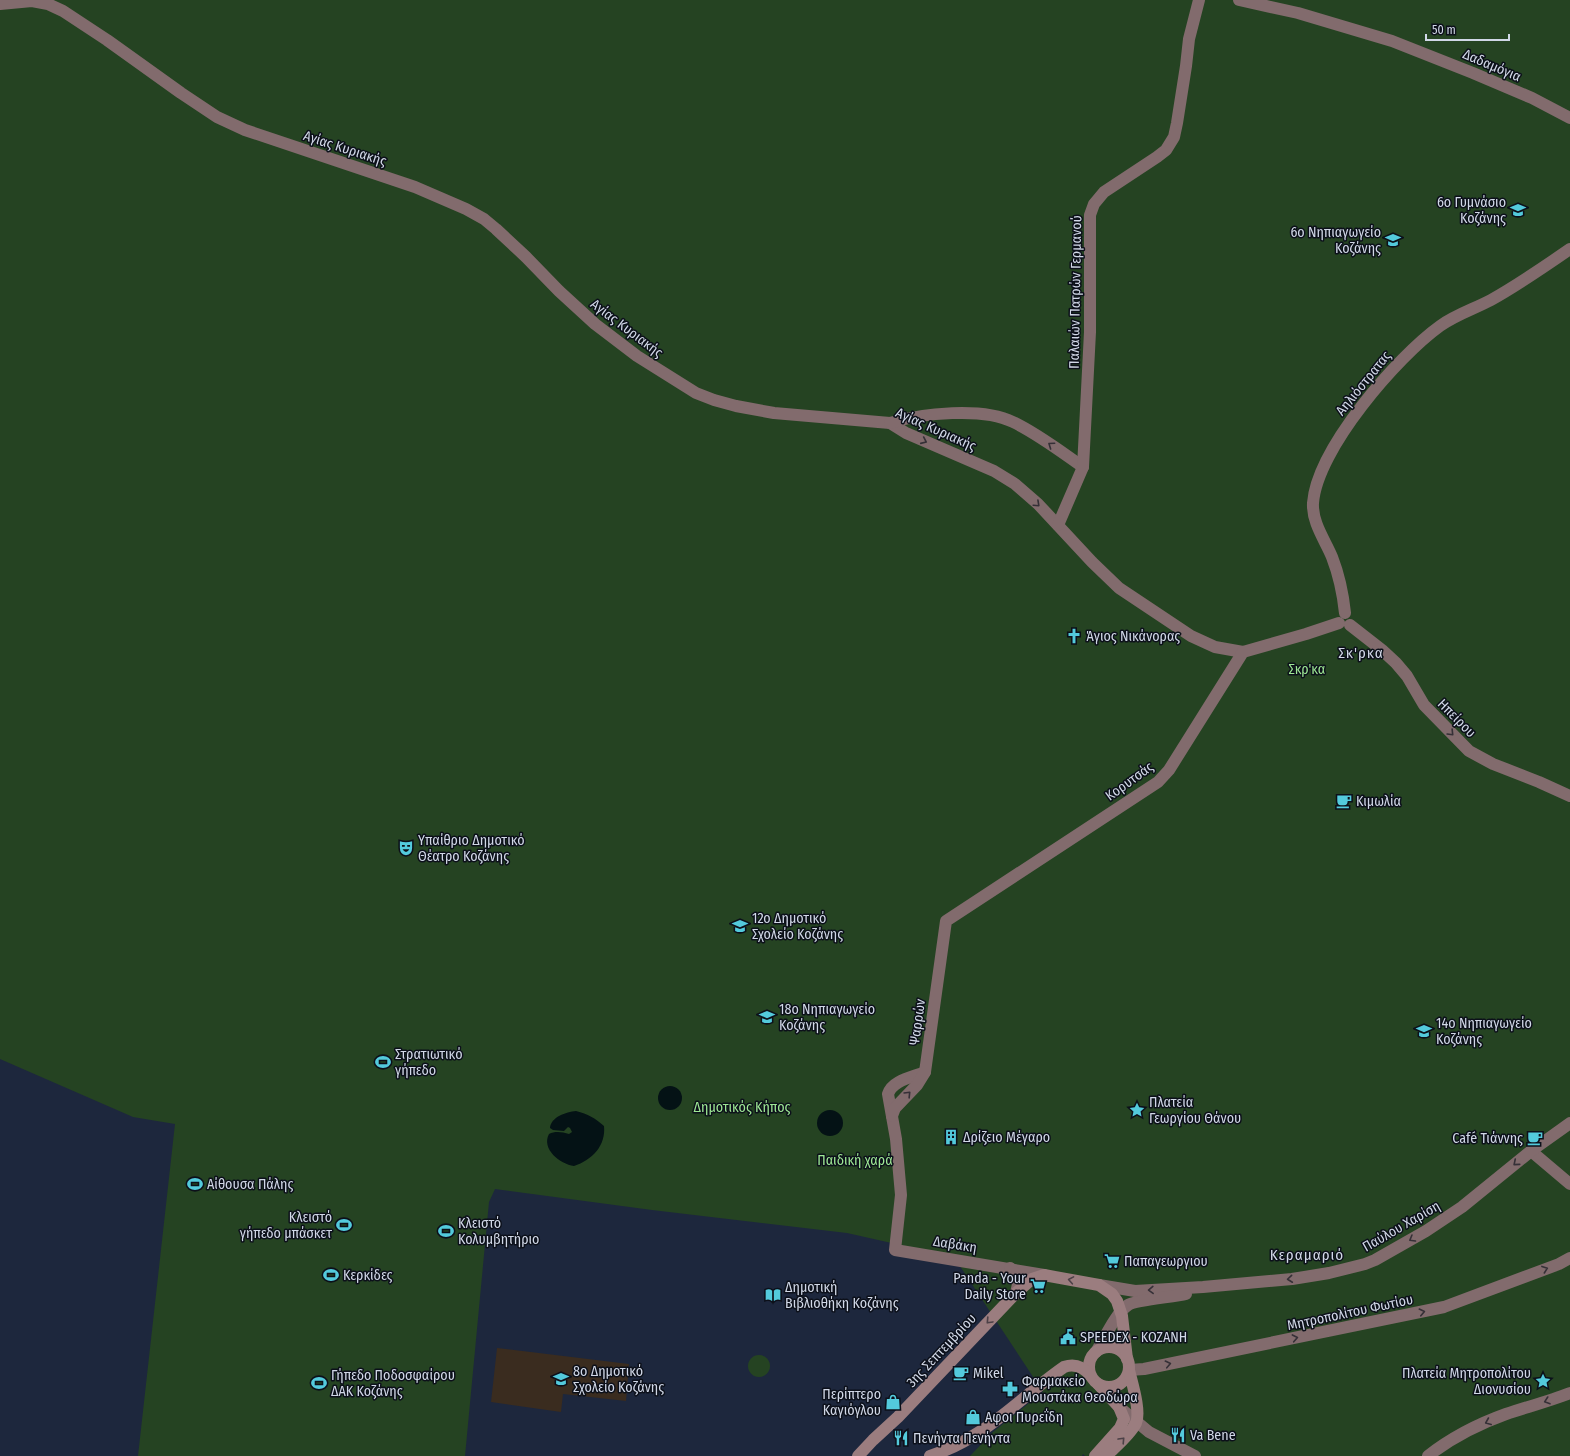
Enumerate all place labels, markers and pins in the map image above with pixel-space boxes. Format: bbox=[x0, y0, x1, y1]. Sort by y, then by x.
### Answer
place label: 6ο Γυμνάσιο Κοζάνης bbox=[1437, 194, 1506, 227]
school or university icon: 6ο Γυμνάσιο Κοζάνης bbox=[1509, 201, 1527, 219]
place label: 6ο Νηπιαγωγείο Κοζάνης bbox=[1290, 224, 1381, 257]
school or university icon: 6ο Νηπιαγωγείο Κοζάνης bbox=[1384, 231, 1402, 249]
church icon: Άγιος Νικάνορας bbox=[1065, 627, 1083, 645]
place label: Άγιος Νικάνορας bbox=[1086, 628, 1180, 645]
cafe icon: Κιμωλία bbox=[1335, 792, 1353, 810]
place label: Κιμωλία bbox=[1356, 793, 1401, 810]
place label: Υπαίθριο Δημοτικό Θέατρο Κοζάνης bbox=[418, 832, 525, 865]
theatre icon: Υπαίθριο Δημοτικό Θέατρο Κοζάνης bbox=[397, 839, 415, 857]
place label: 12ο Δημοτικό Σχολείο Κοζάνης bbox=[752, 910, 843, 943]
school or university icon: 12ο Δημοτικό Σχολείο Κοζάνης bbox=[731, 917, 749, 935]
place label: 18ο Νηπιαγωγείο Κοζάνης bbox=[779, 1001, 875, 1034]
school or university icon: 18ο Νηπιαγωγείο Κοζάνης bbox=[758, 1008, 776, 1026]
place label: 14ο Νηπιαγωγείο Κοζάνης bbox=[1436, 1015, 1532, 1048]
school or university icon: 14ο Νηπιαγωγείο Κοζάνης bbox=[1415, 1022, 1433, 1040]
place label: Στρατιωτικό γήπεδο bbox=[394, 1046, 463, 1079]
sports icon: Στρατιωτικό γήπεδο bbox=[374, 1053, 392, 1071]
place label: Πλατεία Γεωργίου Θάνου bbox=[1149, 1094, 1241, 1127]
place icon: Πλατεία Γεωργίου Θάνου bbox=[1128, 1101, 1146, 1119]
building icon: Δρίζειο Μέγαρο bbox=[942, 1128, 960, 1146]
place label: Δρίζειο Μέγαρο bbox=[963, 1129, 1050, 1146]
cafe icon: Café Τιάννης bbox=[1526, 1129, 1544, 1147]
place label: Café Τιάννης bbox=[1452, 1130, 1523, 1147]
sports icon: Αίθουσα Πάλης bbox=[186, 1175, 204, 1193]
place label: Αίθουσα Πάλης bbox=[207, 1176, 293, 1193]
place label: Κλειστό γήπεδο μπάσκετ bbox=[239, 1209, 332, 1242]
place label: Κλειστό Κολυμβητήριο bbox=[458, 1215, 539, 1248]
sports icon: Κλειστό γήπεδο μπάσκετ bbox=[335, 1216, 353, 1234]
sports icon: Κλειστό Κολυμβητήριο bbox=[437, 1222, 455, 1240]
supermarket icon: Παπαγεωργιου bbox=[1103, 1252, 1121, 1270]
place label: Παπαγεωργιου bbox=[1124, 1253, 1208, 1270]
sports icon: Κερκίδες bbox=[322, 1266, 340, 1284]
place label: Κερκίδες bbox=[343, 1267, 392, 1284]
place label: Panda - Your Daily Store bbox=[953, 1270, 1026, 1303]
supermarket icon: Panda - Your Daily Store bbox=[1029, 1277, 1047, 1295]
place label: Δημοτική Βιβλιοθήκη Κοζάνης bbox=[785, 1279, 899, 1312]
library icon: Δημοτική Βιβλιοθήκη Κοζάνης bbox=[764, 1286, 782, 1304]
public building icon: SPEEDEX - ΚΟΖΑΝΗ bbox=[1059, 1328, 1077, 1346]
place label: SPEEDEX - ΚΟΖΑΝΗ bbox=[1080, 1329, 1187, 1346]
place label: 8ο Δημοτικό Σχολείο Κοζάνης bbox=[573, 1363, 664, 1396]
cafe icon: Mikel bbox=[952, 1364, 970, 1382]
place label: Mikel bbox=[973, 1365, 1004, 1382]
place label: Πλατεία Μητροπολίτου Διονυσίου bbox=[1402, 1365, 1531, 1398]
place label: Γήπεδο Ποδοσφαίρου ΔΑΚ Κοζάνης bbox=[331, 1367, 455, 1400]
school or university icon: 8ο Δημοτικό Σχολείο Κοζάνης bbox=[552, 1370, 570, 1388]
place icon: Πλατεία Μητροπολίτου Διονυσίου bbox=[1534, 1372, 1552, 1390]
place label: Φαρμακείο Μουστάκα Θεοδώρα bbox=[1022, 1373, 1138, 1406]
sports icon: Γήπεδο Ποδοσφαίρου ΔΑΚ Κοζάνης bbox=[310, 1374, 328, 1392]
pharmacy icon: Φαρμακείο Μουστάκα Θεοδώρα bbox=[1001, 1380, 1019, 1398]
place label: Περίπτερο Καγιόγλου bbox=[822, 1386, 881, 1419]
shop icon: Περίπτερο Καγιόγλου bbox=[884, 1393, 902, 1411]
shop icon: Αφοι Πυρεΐδη bbox=[964, 1408, 982, 1426]
place label: Αφοι Πυρεΐδη bbox=[985, 1408, 1063, 1426]
restaurant icon: Va Bene bbox=[1169, 1426, 1187, 1444]
place label: Va Bene bbox=[1190, 1427, 1236, 1444]
restaurant icon: Πενήντα Πενήντα bbox=[892, 1429, 910, 1447]
place label: Πενήντα Πενήντα bbox=[913, 1430, 1010, 1447]

